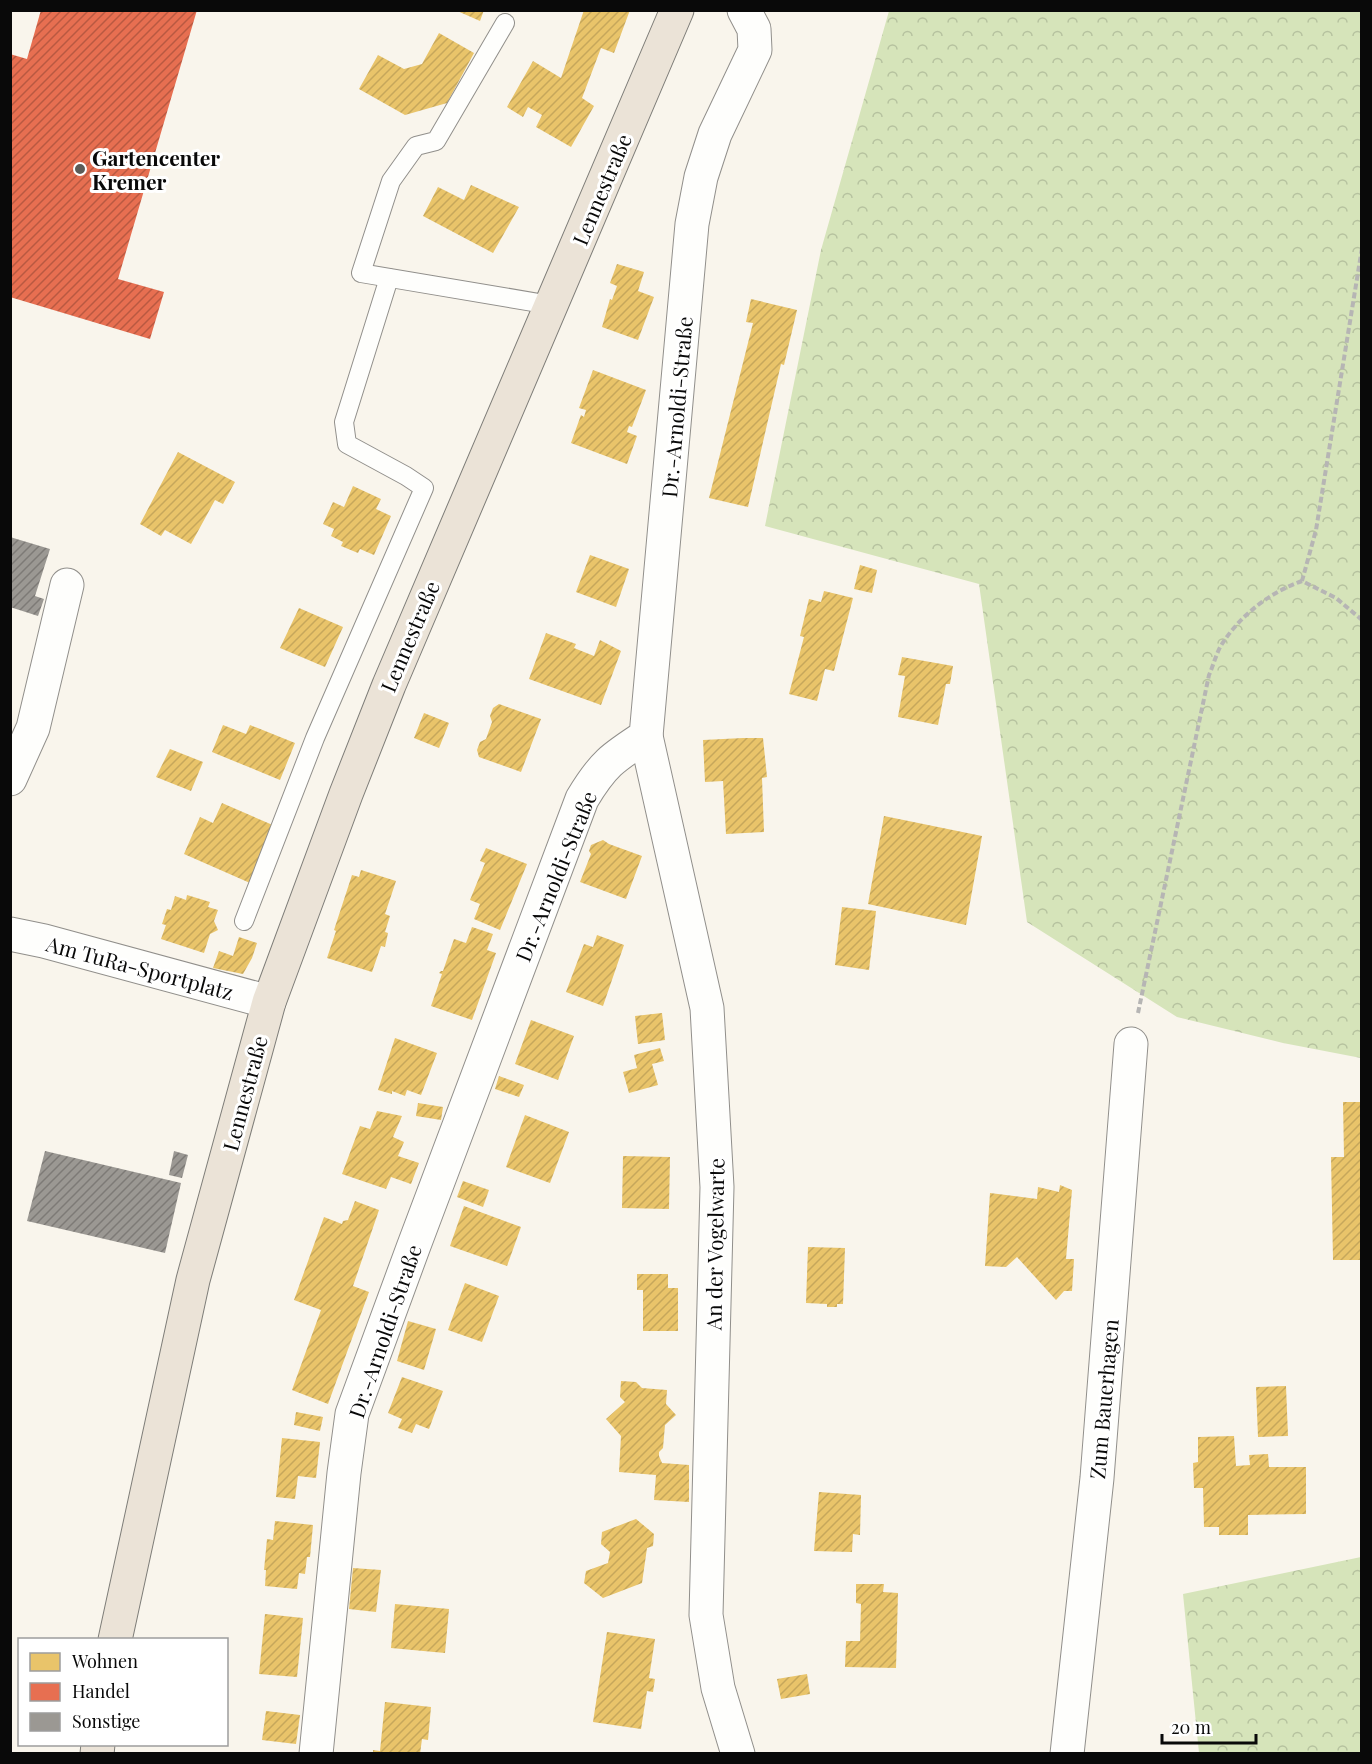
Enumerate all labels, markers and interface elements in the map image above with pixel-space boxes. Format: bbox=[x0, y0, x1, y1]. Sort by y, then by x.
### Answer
street label: Lennestraße bbox=[565, 129, 637, 249]
place label: Gartencenter Kremer bbox=[92, 143, 220, 195]
marker: Gartencenter Kremer bbox=[73, 162, 87, 176]
street label: Dr.-Arnoldi-Straße bbox=[654, 315, 698, 499]
street label: Lennestraße bbox=[373, 576, 445, 696]
street label: Dr.-Arnoldi-Straße bbox=[508, 787, 602, 965]
street label: Am TuRa-Sportplatz bbox=[42, 928, 237, 1005]
street label: Lennestraße bbox=[215, 1032, 273, 1154]
street label: An der Vogelwarte bbox=[698, 1158, 730, 1331]
street label: Dr.-Arnoldi-Straße bbox=[341, 1241, 427, 1421]
street label: Zum Bauerhagen bbox=[1082, 1317, 1124, 1480]
legend bbox=[18, 1638, 228, 1746]
text: Wohnen bbox=[71, 1649, 138, 1673]
text: Handel bbox=[72, 1679, 130, 1703]
scale bar bbox=[1162, 1707, 1256, 1745]
text: Sonstige bbox=[72, 1709, 140, 1733]
text: 20 m bbox=[1171, 1715, 1211, 1739]

